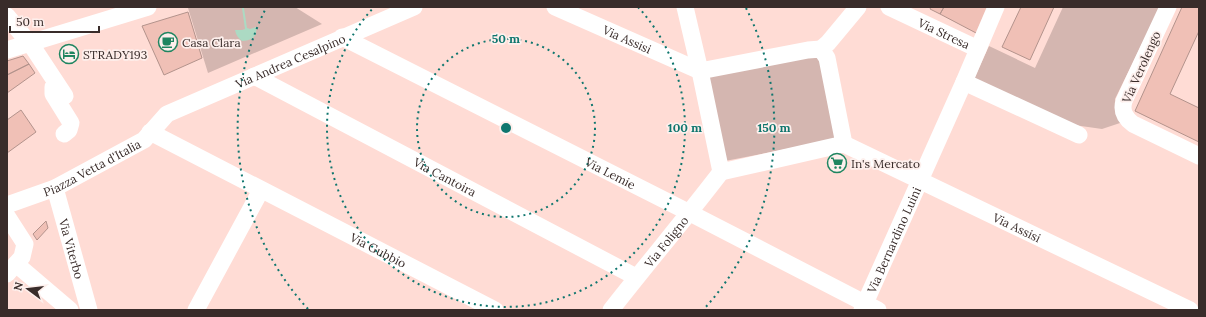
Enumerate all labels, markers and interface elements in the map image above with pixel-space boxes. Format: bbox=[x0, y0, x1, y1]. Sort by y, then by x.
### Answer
scale bar bbox=[10, 8, 99, 34]
text: 50 m bbox=[16, 14, 44, 29]
street label: Via Stresa bbox=[915, 14, 972, 52]
street label: Via Assisi bbox=[600, 21, 654, 56]
street label: Via Verolengo bbox=[1118, 29, 1164, 106]
street label: Via Andrea Cesalpino bbox=[232, 30, 347, 91]
cafe icon: Casa Clara bbox=[157, 31, 179, 53]
text: 50 m bbox=[492, 31, 520, 46]
place label: Casa Clara bbox=[182, 35, 241, 50]
hotel icon: STRADY193 bbox=[58, 43, 80, 65]
place label: STRADY193 bbox=[83, 47, 148, 62]
text: 100 m bbox=[668, 120, 702, 135]
text: 150 m bbox=[757, 120, 791, 135]
centre of rings bbox=[499, 121, 513, 135]
street label: Piazza Vetta d'Italia bbox=[41, 136, 143, 199]
supermarket icon: In's Mercato bbox=[826, 152, 848, 174]
street label: Via Lemie bbox=[582, 153, 639, 192]
street label: Via Cantoira bbox=[410, 154, 479, 199]
place label: In's Mercato bbox=[851, 156, 920, 171]
street label: Via Bernardino Luini bbox=[863, 184, 924, 296]
street label: Via Assisi bbox=[990, 209, 1043, 245]
street label: Via Foligno bbox=[640, 213, 691, 271]
street label: Via Viterbo bbox=[56, 216, 87, 281]
street label: Via Gubbio bbox=[347, 229, 409, 271]
north arrow bbox=[8, 269, 48, 309]
text: N bbox=[10, 280, 26, 292]

